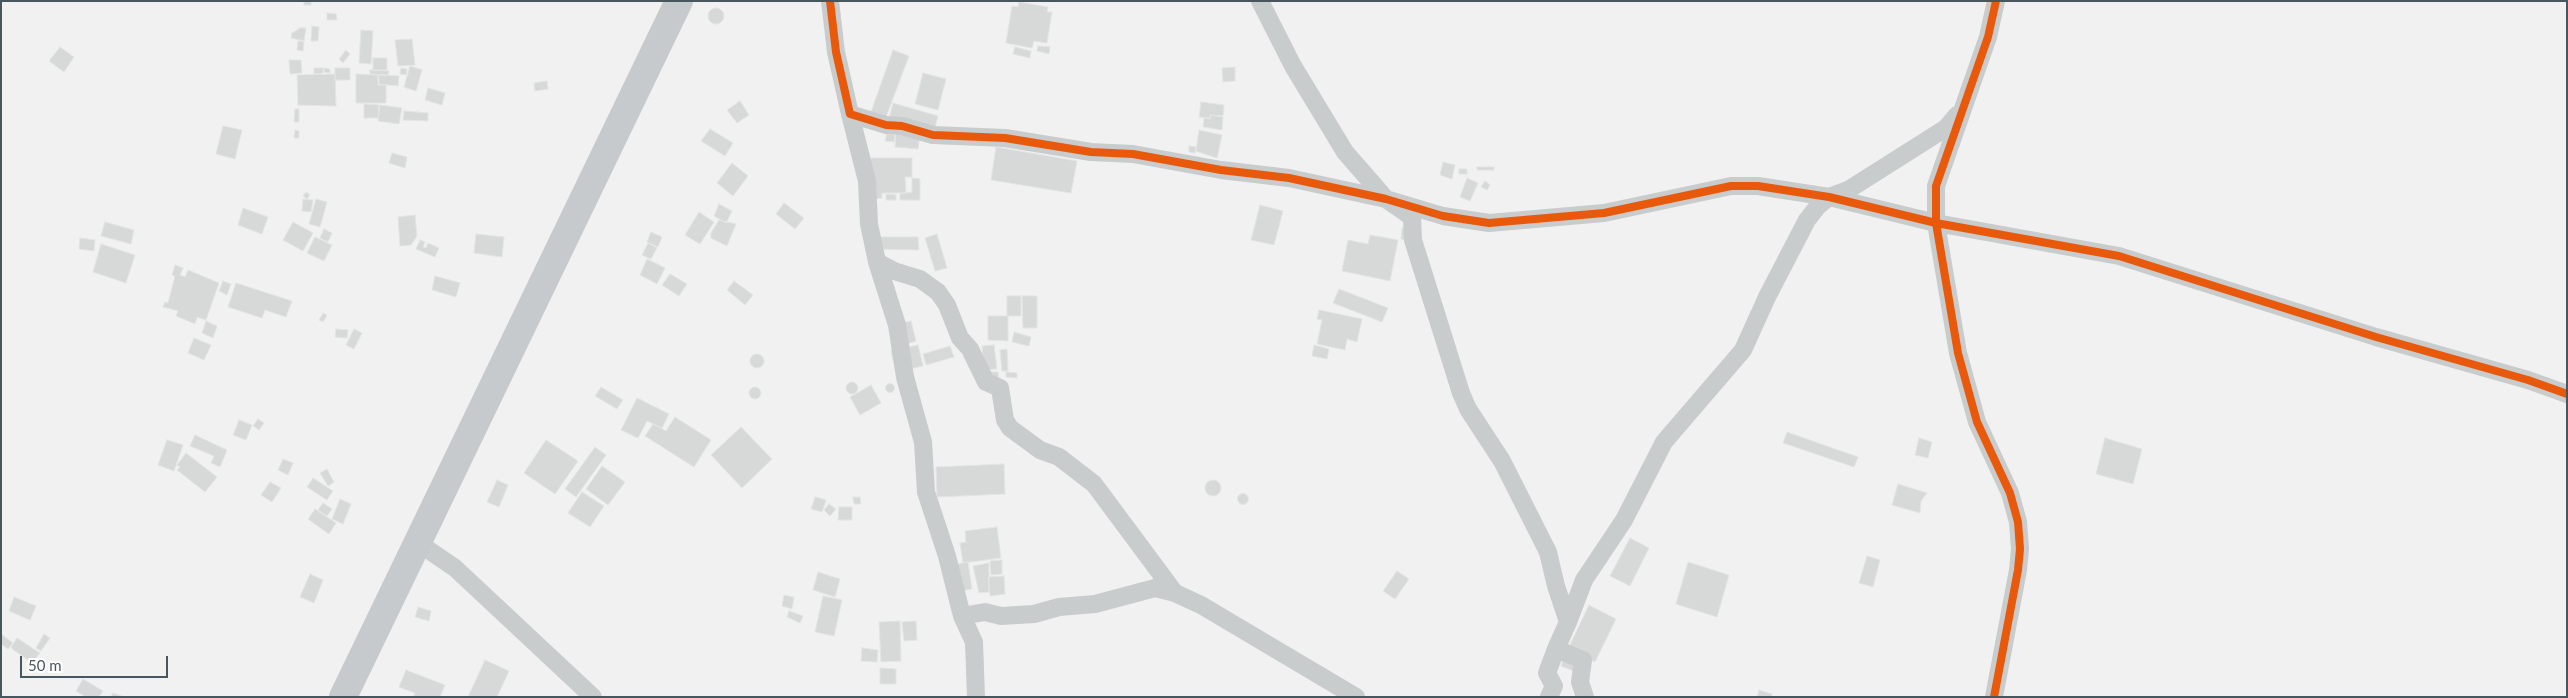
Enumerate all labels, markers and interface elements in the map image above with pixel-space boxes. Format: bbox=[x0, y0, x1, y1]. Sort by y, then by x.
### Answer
scale bar bbox=[22, 646, 170, 678]
text: 50 m bbox=[28, 656, 62, 674]

